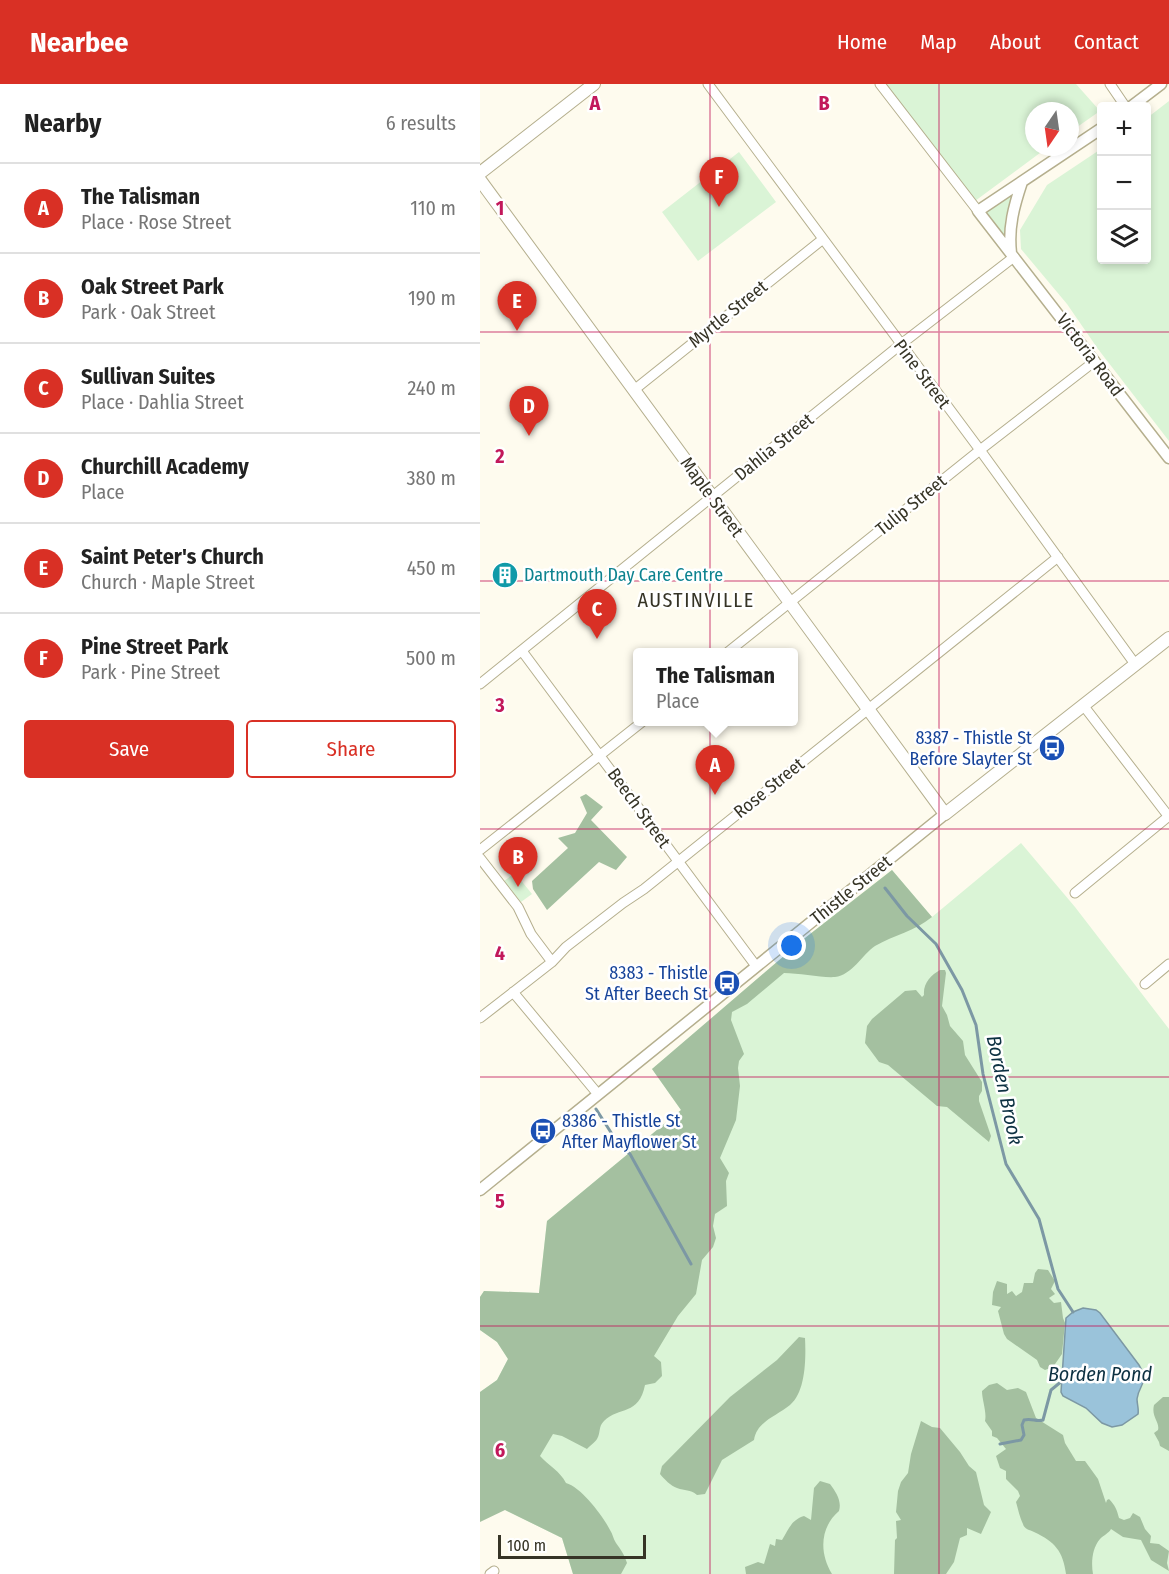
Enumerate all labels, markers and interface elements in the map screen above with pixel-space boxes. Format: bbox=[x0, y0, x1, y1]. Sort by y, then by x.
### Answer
text: Nearbee bbox=[30, 26, 129, 59]
text: Home bbox=[837, 29, 887, 55]
text: Map bbox=[920, 29, 957, 55]
text: About bbox=[990, 29, 1041, 55]
text: Contact bbox=[1074, 29, 1139, 55]
text: A bbox=[589, 91, 602, 115]
text: B bbox=[818, 91, 830, 115]
north arrow bbox=[1025, 102, 1079, 156]
map controls bbox=[1097, 102, 1151, 264]
button: + bbox=[1097, 102, 1151, 156]
text: Nearby bbox=[24, 108, 101, 139]
text: 6 results bbox=[386, 111, 456, 135]
button: − bbox=[1097, 156, 1151, 210]
pin: F bbox=[700, 158, 738, 207]
text: The Talisman bbox=[81, 183, 200, 210]
text: A bbox=[38, 196, 49, 220]
text: 110 m bbox=[410, 196, 456, 220]
text: 1 bbox=[496, 196, 504, 220]
text: Place · Rose Street bbox=[81, 210, 231, 234]
button: layers bbox=[1097, 210, 1151, 264]
text: Oak Street Park bbox=[81, 273, 224, 300]
street label: Myrtle Street bbox=[684, 276, 772, 352]
pin: E bbox=[498, 282, 537, 331]
text: B bbox=[38, 286, 49, 310]
text: 190 m bbox=[408, 286, 456, 310]
text: Park · Oak Street bbox=[81, 300, 216, 324]
street label: Victoria Road bbox=[1052, 309, 1128, 401]
street label: Pine Street bbox=[889, 335, 955, 413]
text: Sullivan Suites bbox=[81, 363, 215, 390]
text: C bbox=[38, 376, 49, 400]
text: 240 m bbox=[407, 376, 456, 400]
pin: D bbox=[509, 386, 548, 436]
text: Place · Dahlia Street bbox=[81, 390, 244, 414]
street label: Dahlia Street bbox=[730, 408, 818, 486]
text: 2 bbox=[494, 444, 505, 468]
text: Churchill Academy bbox=[81, 453, 249, 480]
street label: Maple Street bbox=[676, 453, 748, 541]
text: D bbox=[38, 466, 49, 490]
text: 380 m bbox=[406, 466, 456, 490]
street label: Tulip Street bbox=[871, 470, 951, 540]
text: Place bbox=[81, 480, 124, 504]
text: Saint Peter's Church bbox=[81, 543, 264, 570]
text: E bbox=[39, 556, 48, 580]
text: 450 m bbox=[407, 556, 456, 580]
building icon: Dartmouth Day Care Centre bbox=[490, 560, 520, 590]
place label: Dartmouth Day Care Centre bbox=[524, 564, 723, 586]
text: Church · Maple Street bbox=[81, 570, 255, 594]
district label: AUSTINVILLE bbox=[637, 588, 755, 612]
pin: C bbox=[578, 590, 616, 639]
text: Pine Street Park bbox=[81, 633, 228, 660]
text: F bbox=[39, 646, 48, 670]
text: 500 m bbox=[406, 646, 456, 670]
popup bbox=[633, 648, 798, 726]
text: Park · Pine Street bbox=[81, 660, 220, 684]
text: The Talisman bbox=[656, 662, 775, 689]
text: Place bbox=[656, 689, 699, 713]
text: 3 bbox=[494, 693, 505, 717]
button: Save bbox=[24, 720, 234, 778]
button: Share bbox=[246, 720, 456, 778]
place label: 8387 - Thistle St Before Slayter St bbox=[910, 727, 1032, 770]
bus stop icon: 8387 - Thistle St Before Slayter St bbox=[1037, 733, 1067, 763]
pin: A bbox=[696, 746, 734, 795]
street label: Rose Street bbox=[729, 753, 809, 823]
street label: Beech Street bbox=[603, 764, 675, 852]
pin: B bbox=[498, 838, 537, 887]
street label: Thistle Street bbox=[806, 851, 896, 929]
your location bbox=[777, 931, 806, 960]
text: 4 bbox=[495, 941, 505, 965]
place label: 8383 - Thistle St After Beech St bbox=[585, 962, 708, 1005]
bus stop icon: 8383 - Thistle St After Beech St bbox=[712, 968, 742, 998]
water label: Borden Brook bbox=[982, 1033, 1028, 1147]
place label: 8386 - Thistle St After Mayflower St bbox=[562, 1110, 697, 1153]
bus stop icon: 8386 - Thistle St After Mayflower St bbox=[528, 1116, 558, 1146]
text: 5 bbox=[495, 1189, 505, 1213]
water label: Borden Pond bbox=[1048, 1362, 1152, 1386]
text: 6 bbox=[495, 1438, 505, 1462]
scale bar bbox=[498, 1532, 646, 1560]
text: 100 m bbox=[507, 1536, 546, 1555]

